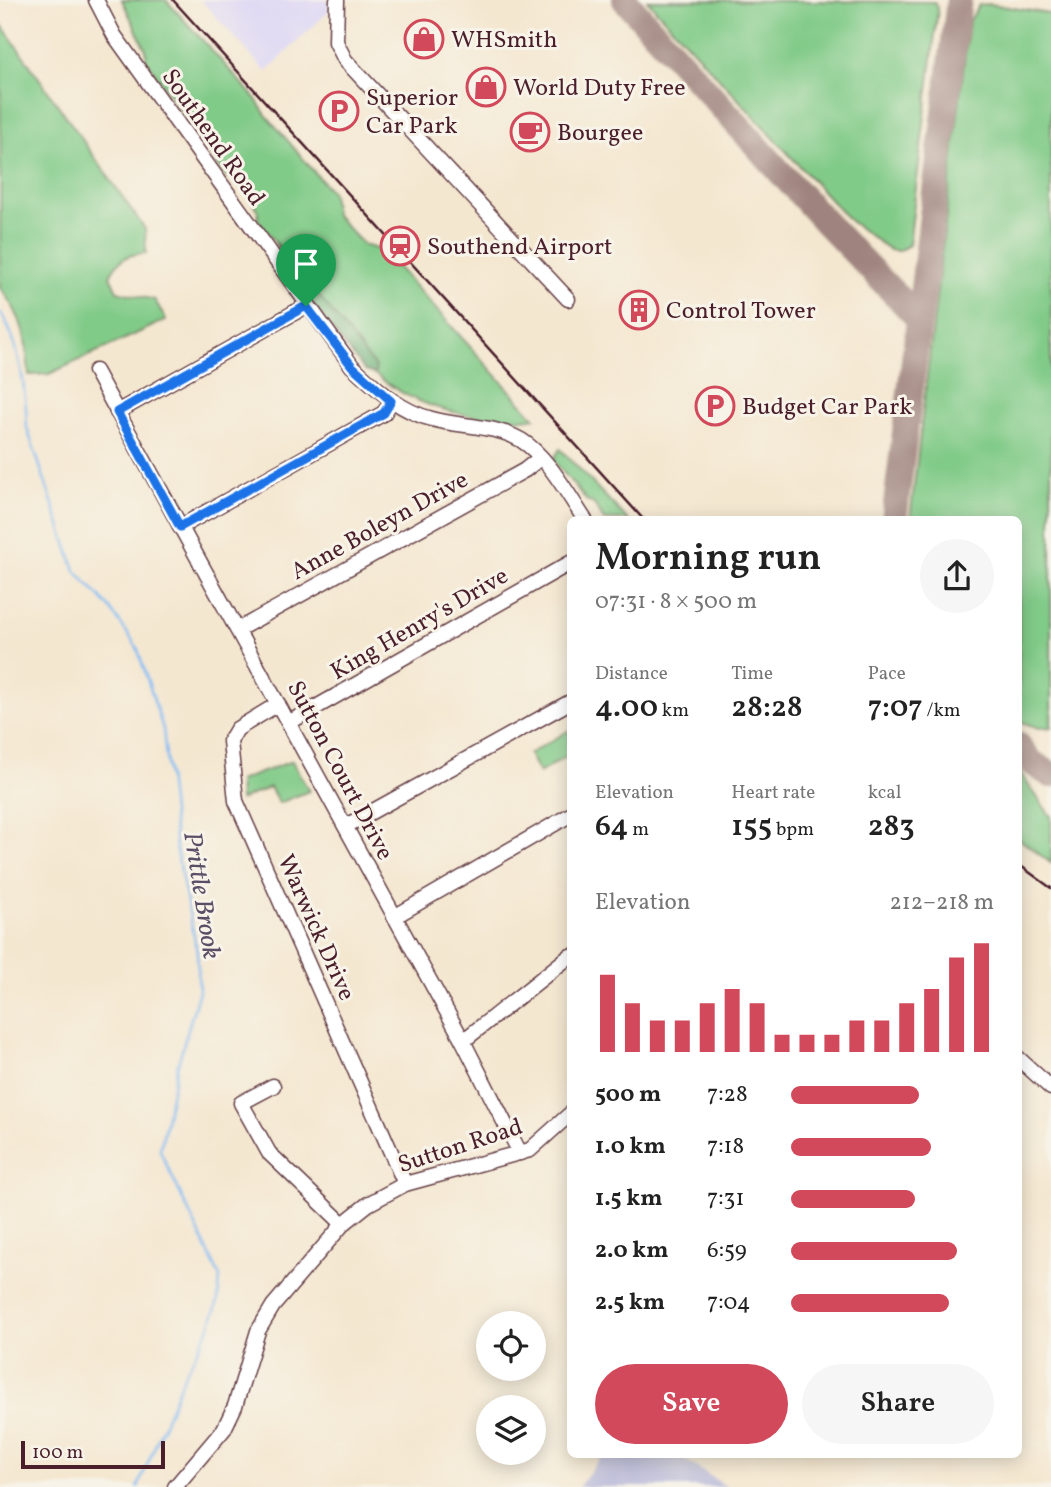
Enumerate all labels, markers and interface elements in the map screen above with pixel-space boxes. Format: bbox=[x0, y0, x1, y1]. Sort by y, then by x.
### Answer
shop icon: WHSmith bbox=[403, 18, 445, 60]
place label: WHSmith bbox=[451, 24, 558, 58]
street label: Southend Road bbox=[152, 63, 272, 214]
shop icon: World Duty Free bbox=[465, 66, 507, 108]
place label: World Duty Free bbox=[513, 72, 686, 106]
place label: Superior Car Park bbox=[366, 82, 458, 144]
parking icon: Superior Car Park bbox=[318, 90, 360, 132]
cafe icon: Bourgee bbox=[509, 111, 551, 153]
place label: Bourgee bbox=[557, 117, 643, 151]
station icon: Southend Airport bbox=[379, 225, 421, 267]
place label: Southend Airport bbox=[427, 231, 613, 265]
pin bbox=[276, 234, 336, 306]
icon: arrive bbox=[287, 245, 325, 283]
building icon: Control Tower bbox=[618, 289, 660, 331]
place label: Control Tower bbox=[666, 295, 816, 329]
parking icon: Budget Car Park bbox=[694, 385, 736, 427]
place label: Budget Car Park bbox=[742, 391, 912, 425]
street label: Anne Boleyn Drive bbox=[285, 464, 475, 590]
text: Morning run bbox=[595, 533, 821, 586]
button: share bbox=[920, 539, 994, 613]
street label: King Henry's Drive bbox=[325, 560, 515, 689]
text: 07:31 · 8 × 500 m bbox=[595, 586, 757, 618]
text: Distance bbox=[595, 661, 668, 687]
text: Time bbox=[731, 661, 773, 687]
text: Pace bbox=[868, 661, 906, 687]
street label: Sutton Court Drive bbox=[278, 675, 401, 867]
text: 4.00 bbox=[595, 687, 658, 729]
text: 28:28 bbox=[731, 687, 803, 729]
text: 7:07 bbox=[868, 687, 923, 729]
text: km bbox=[658, 698, 689, 724]
text: /km bbox=[923, 698, 961, 724]
text: Elevation bbox=[595, 780, 674, 806]
text: Heart rate bbox=[731, 780, 815, 806]
text: kcal bbox=[868, 780, 901, 806]
text: 64 bbox=[595, 806, 628, 848]
text: 155 bbox=[731, 806, 772, 848]
text: 283 bbox=[868, 806, 915, 848]
text: m bbox=[628, 817, 649, 843]
text: bpm bbox=[772, 817, 814, 843]
water label: Prittle Brook bbox=[173, 829, 229, 962]
street label: Warwick Drive bbox=[268, 849, 363, 1006]
text: Elevation bbox=[595, 887, 691, 919]
text: 212–218 m bbox=[889, 887, 994, 919]
text: 500 m bbox=[595, 1079, 661, 1111]
text: 7:28 bbox=[707, 1079, 748, 1111]
street label: Sutton Road bbox=[394, 1111, 527, 1183]
text: 1.0 km bbox=[595, 1131, 666, 1163]
text: 7:18 bbox=[707, 1131, 744, 1163]
text: 1.5 km bbox=[595, 1183, 662, 1215]
text: 7:31 bbox=[707, 1183, 744, 1215]
text: 2.0 km bbox=[595, 1235, 668, 1267]
text: 6:59 bbox=[707, 1235, 747, 1267]
text: 2.5 km bbox=[595, 1287, 665, 1319]
text: 7:04 bbox=[707, 1287, 751, 1319]
map controls bbox=[476, 1311, 546, 1465]
button: locate bbox=[476, 1311, 546, 1381]
button: Save bbox=[595, 1364, 788, 1444]
button: Share bbox=[802, 1364, 994, 1444]
button: layers bbox=[476, 1395, 546, 1465]
scale bar bbox=[21, 1438, 164, 1470]
text: 100 m bbox=[32, 1440, 83, 1466]

